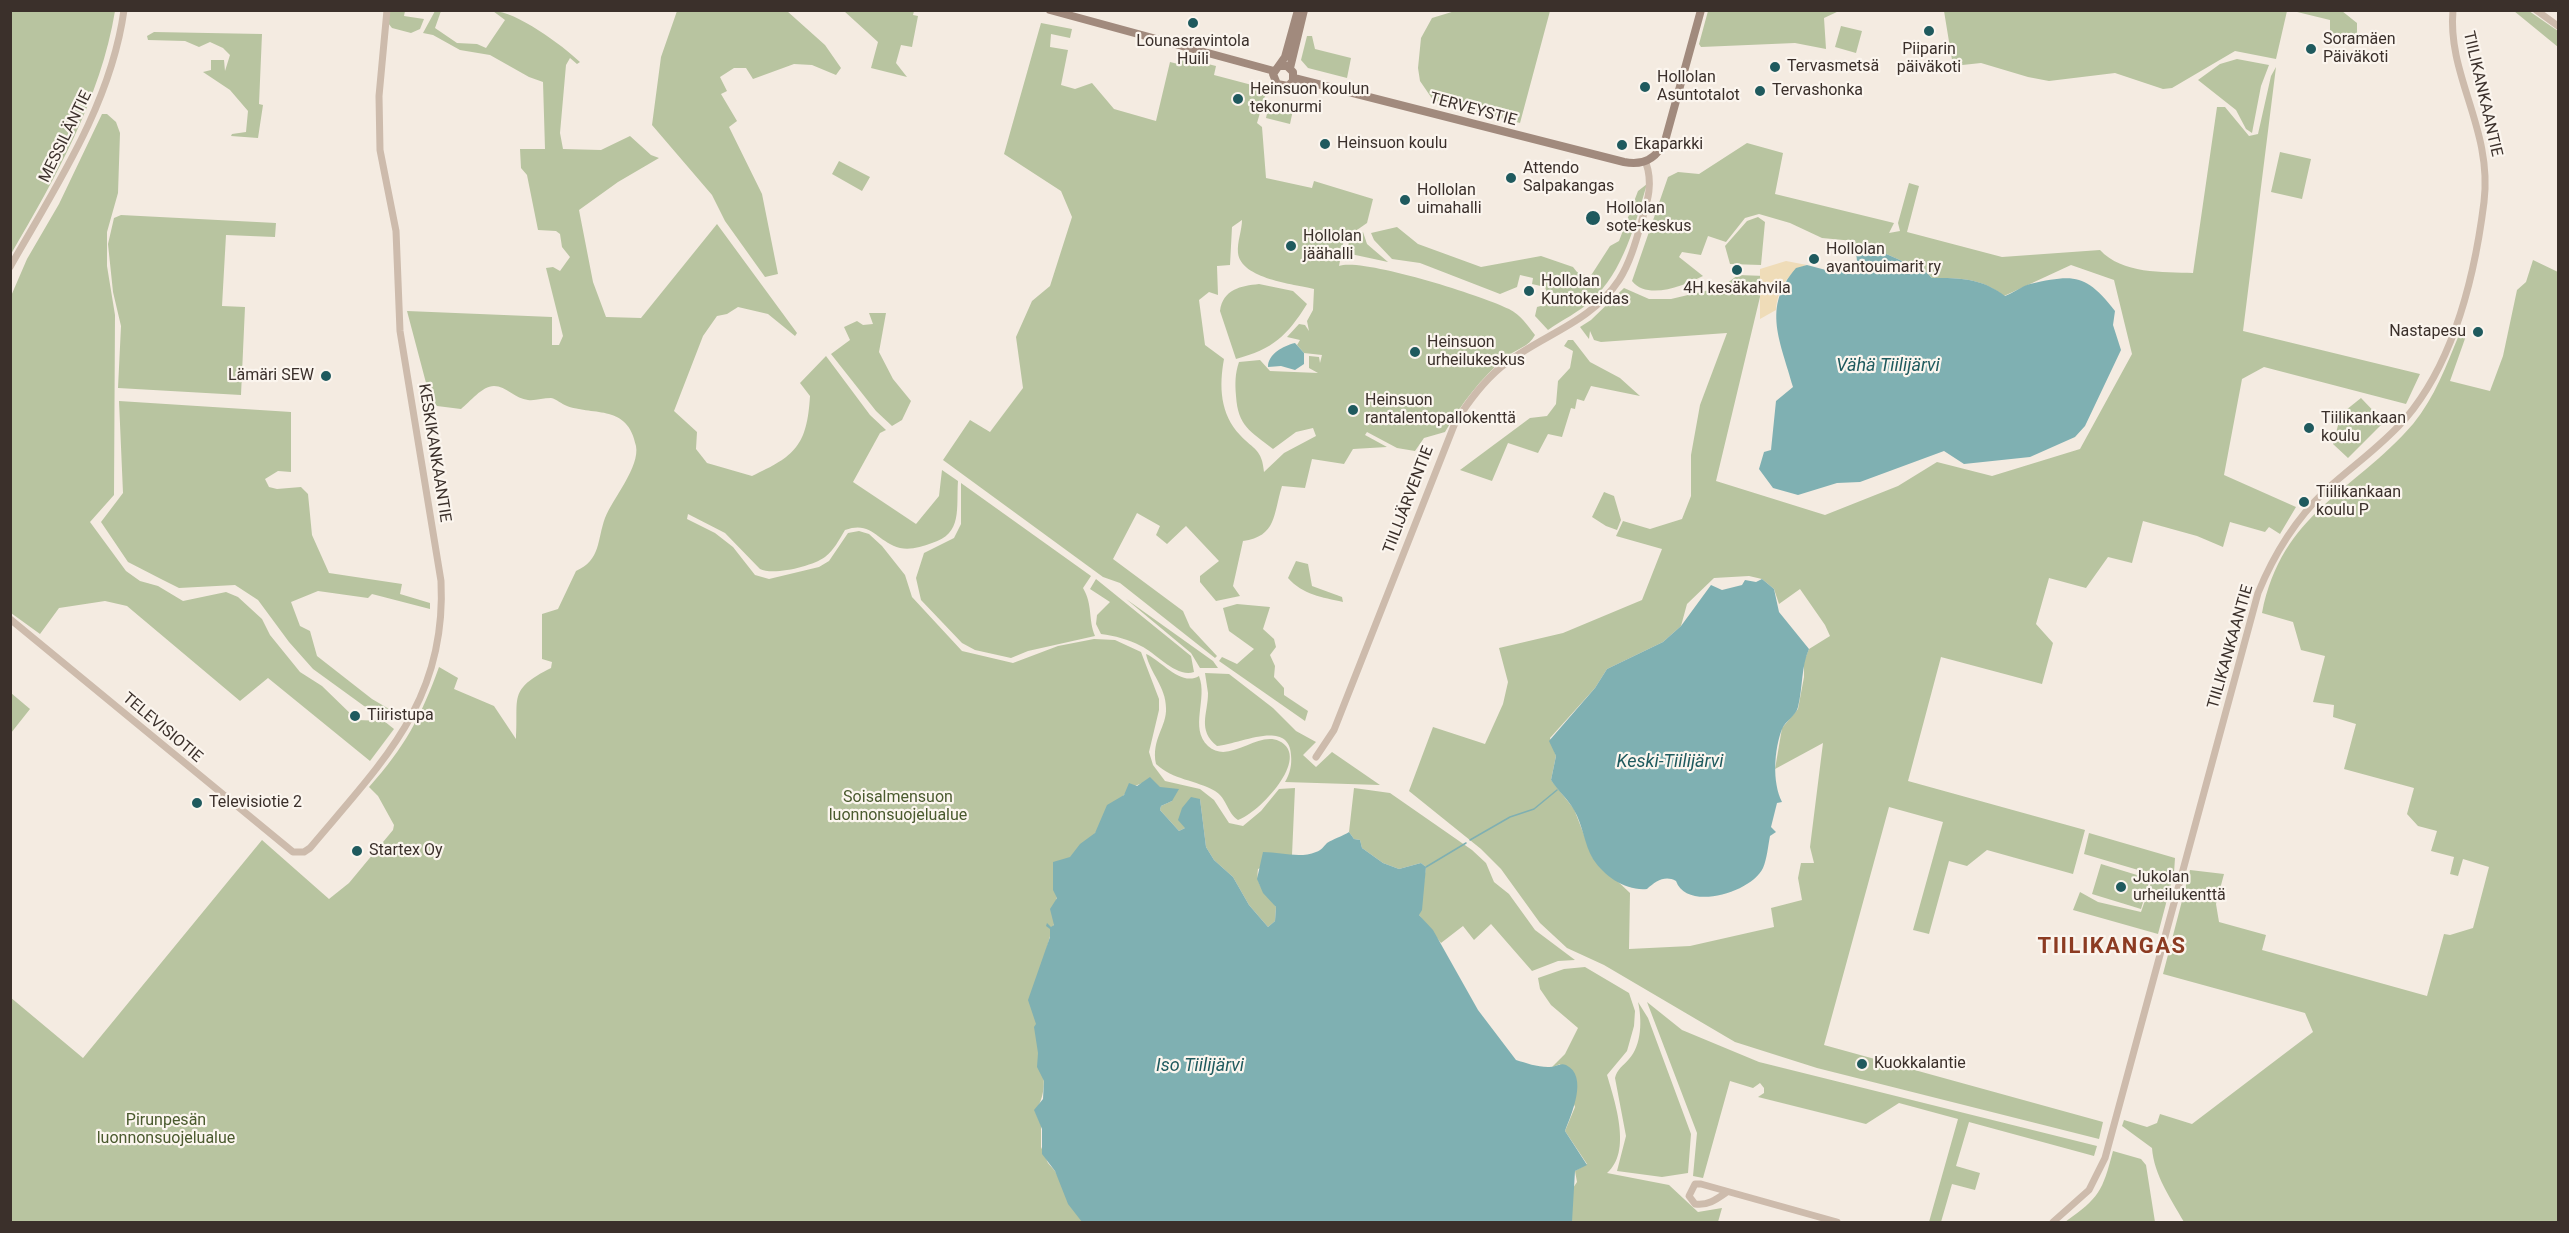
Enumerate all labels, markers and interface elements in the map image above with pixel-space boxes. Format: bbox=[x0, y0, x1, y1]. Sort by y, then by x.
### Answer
marker: Lounasravintola Huili bbox=[1186, 16, 1200, 30]
marker: Piiparin päiväkoti bbox=[1922, 24, 1936, 38]
street label: TIILIKANKAANTIE bbox=[2458, 29, 2506, 159]
place label: Soramäen Päiväkoti bbox=[2323, 30, 2395, 68]
place label: Lounasravintola Huili bbox=[1136, 32, 1250, 70]
place label: Piiparin päiväkoti bbox=[1897, 40, 1961, 78]
marker: Soramäen Päiväkoti bbox=[2304, 42, 2318, 56]
place label: Tervasmetsä bbox=[1787, 57, 1879, 77]
marker: Tervasmetsä bbox=[1768, 60, 1782, 74]
place label: Hollolan Asuntotalot bbox=[1657, 68, 1740, 106]
place label: Heinsuon koulun tekonurmi bbox=[1250, 80, 1369, 118]
marker: Hollolan Asuntotalot bbox=[1638, 80, 1652, 94]
place label: Tervashonka bbox=[1772, 81, 1863, 101]
marker: Tervashonka bbox=[1753, 84, 1767, 98]
street label: MESSILÄNTIE bbox=[35, 88, 97, 186]
street label: TERVEYSTIE bbox=[1427, 89, 1519, 131]
marker: Heinsuon koulun tekonurmi bbox=[1231, 92, 1245, 106]
place label: Heinsuon koulu bbox=[1337, 134, 1447, 154]
place label: Ekaparkki bbox=[1634, 135, 1703, 155]
marker: Heinsuon koulu bbox=[1318, 137, 1332, 151]
marker: Ekaparkki bbox=[1615, 138, 1629, 152]
place label: Attendo Salpakangas bbox=[1523, 159, 1614, 197]
marker: Attendo Salpakangas bbox=[1504, 171, 1518, 185]
place label: Hollolan uimahalli bbox=[1417, 181, 1482, 219]
marker: Hollolan uimahalli bbox=[1398, 193, 1412, 207]
place label: Hollolan sote-keskus bbox=[1606, 199, 1691, 237]
marker: Hollolan sote-keskus bbox=[1584, 209, 1602, 227]
place label: Hollolan jäähalli bbox=[1303, 227, 1362, 265]
marker: Hollolan jäähalli bbox=[1284, 239, 1298, 253]
place label: Hollolan avantouimarit ry bbox=[1826, 240, 1941, 278]
marker: Hollolan avantouimarit ry bbox=[1807, 252, 1821, 266]
marker: 4H kesäkahvila bbox=[1730, 263, 1744, 277]
place label: Hollolan Kuntokeidas bbox=[1541, 272, 1629, 310]
place label: 4H kesäkahvila bbox=[1683, 279, 1791, 299]
marker: Hollolan Kuntokeidas bbox=[1522, 284, 1536, 298]
place label: Nastapesu bbox=[2389, 322, 2466, 342]
marker: Nastapesu bbox=[2471, 325, 2485, 339]
place label: Heinsuon urheilukeskus bbox=[1427, 333, 1525, 371]
marker: Heinsuon urheilukeskus bbox=[1408, 345, 1422, 359]
water label: Vähä Tiilijärvi bbox=[1836, 355, 1940, 377]
place label: Lämäri SEW bbox=[228, 366, 314, 386]
marker: Lämäri SEW bbox=[319, 369, 333, 383]
street label: KESKIKANKAANTIE bbox=[414, 382, 454, 524]
place label: Heinsuon rantalentopallokenttä bbox=[1365, 391, 1516, 429]
marker: Heinsuon rantalentopallokenttä bbox=[1346, 403, 1360, 417]
place label: Tiilikankaan koulu bbox=[2321, 409, 2406, 447]
marker: Tiilikankaan koulu bbox=[2302, 421, 2316, 435]
street label: TIILIJÄRVENTIE bbox=[1380, 444, 1438, 556]
place label: Tiilikankaan koulu P bbox=[2316, 483, 2401, 521]
marker: Tiilikankaan koulu P bbox=[2297, 495, 2311, 509]
street label: TIILIKANKAANTIE bbox=[2204, 583, 2258, 711]
street label: TELEVISIOTIE bbox=[118, 689, 206, 767]
place label: Tiiristupa bbox=[367, 706, 434, 726]
marker: Tiiristupa bbox=[348, 709, 362, 723]
water label: Keski-Tiilijärvi bbox=[1617, 751, 1723, 773]
park label: Soisalmensuon luonnonsuojelualue bbox=[829, 788, 967, 826]
place label: Televisiotie 2 bbox=[209, 793, 302, 813]
marker: Televisiotie 2 bbox=[190, 796, 204, 810]
place label: Startex Oy bbox=[369, 841, 442, 861]
marker: Startex Oy bbox=[350, 844, 364, 858]
place label: Jukolan urheilukenttä bbox=[2133, 868, 2226, 906]
marker: Jukolan urheilukenttä bbox=[2114, 880, 2128, 894]
district label: TIILIKANGAS bbox=[2038, 934, 2186, 960]
place label: Kuokkalantie bbox=[1874, 1054, 1966, 1074]
water label: Iso Tiilijärvi bbox=[1156, 1055, 1244, 1077]
marker: Kuokkalantie bbox=[1855, 1057, 1869, 1071]
park label: Pirunpesän luonnonsuojelualue bbox=[97, 1111, 235, 1149]

